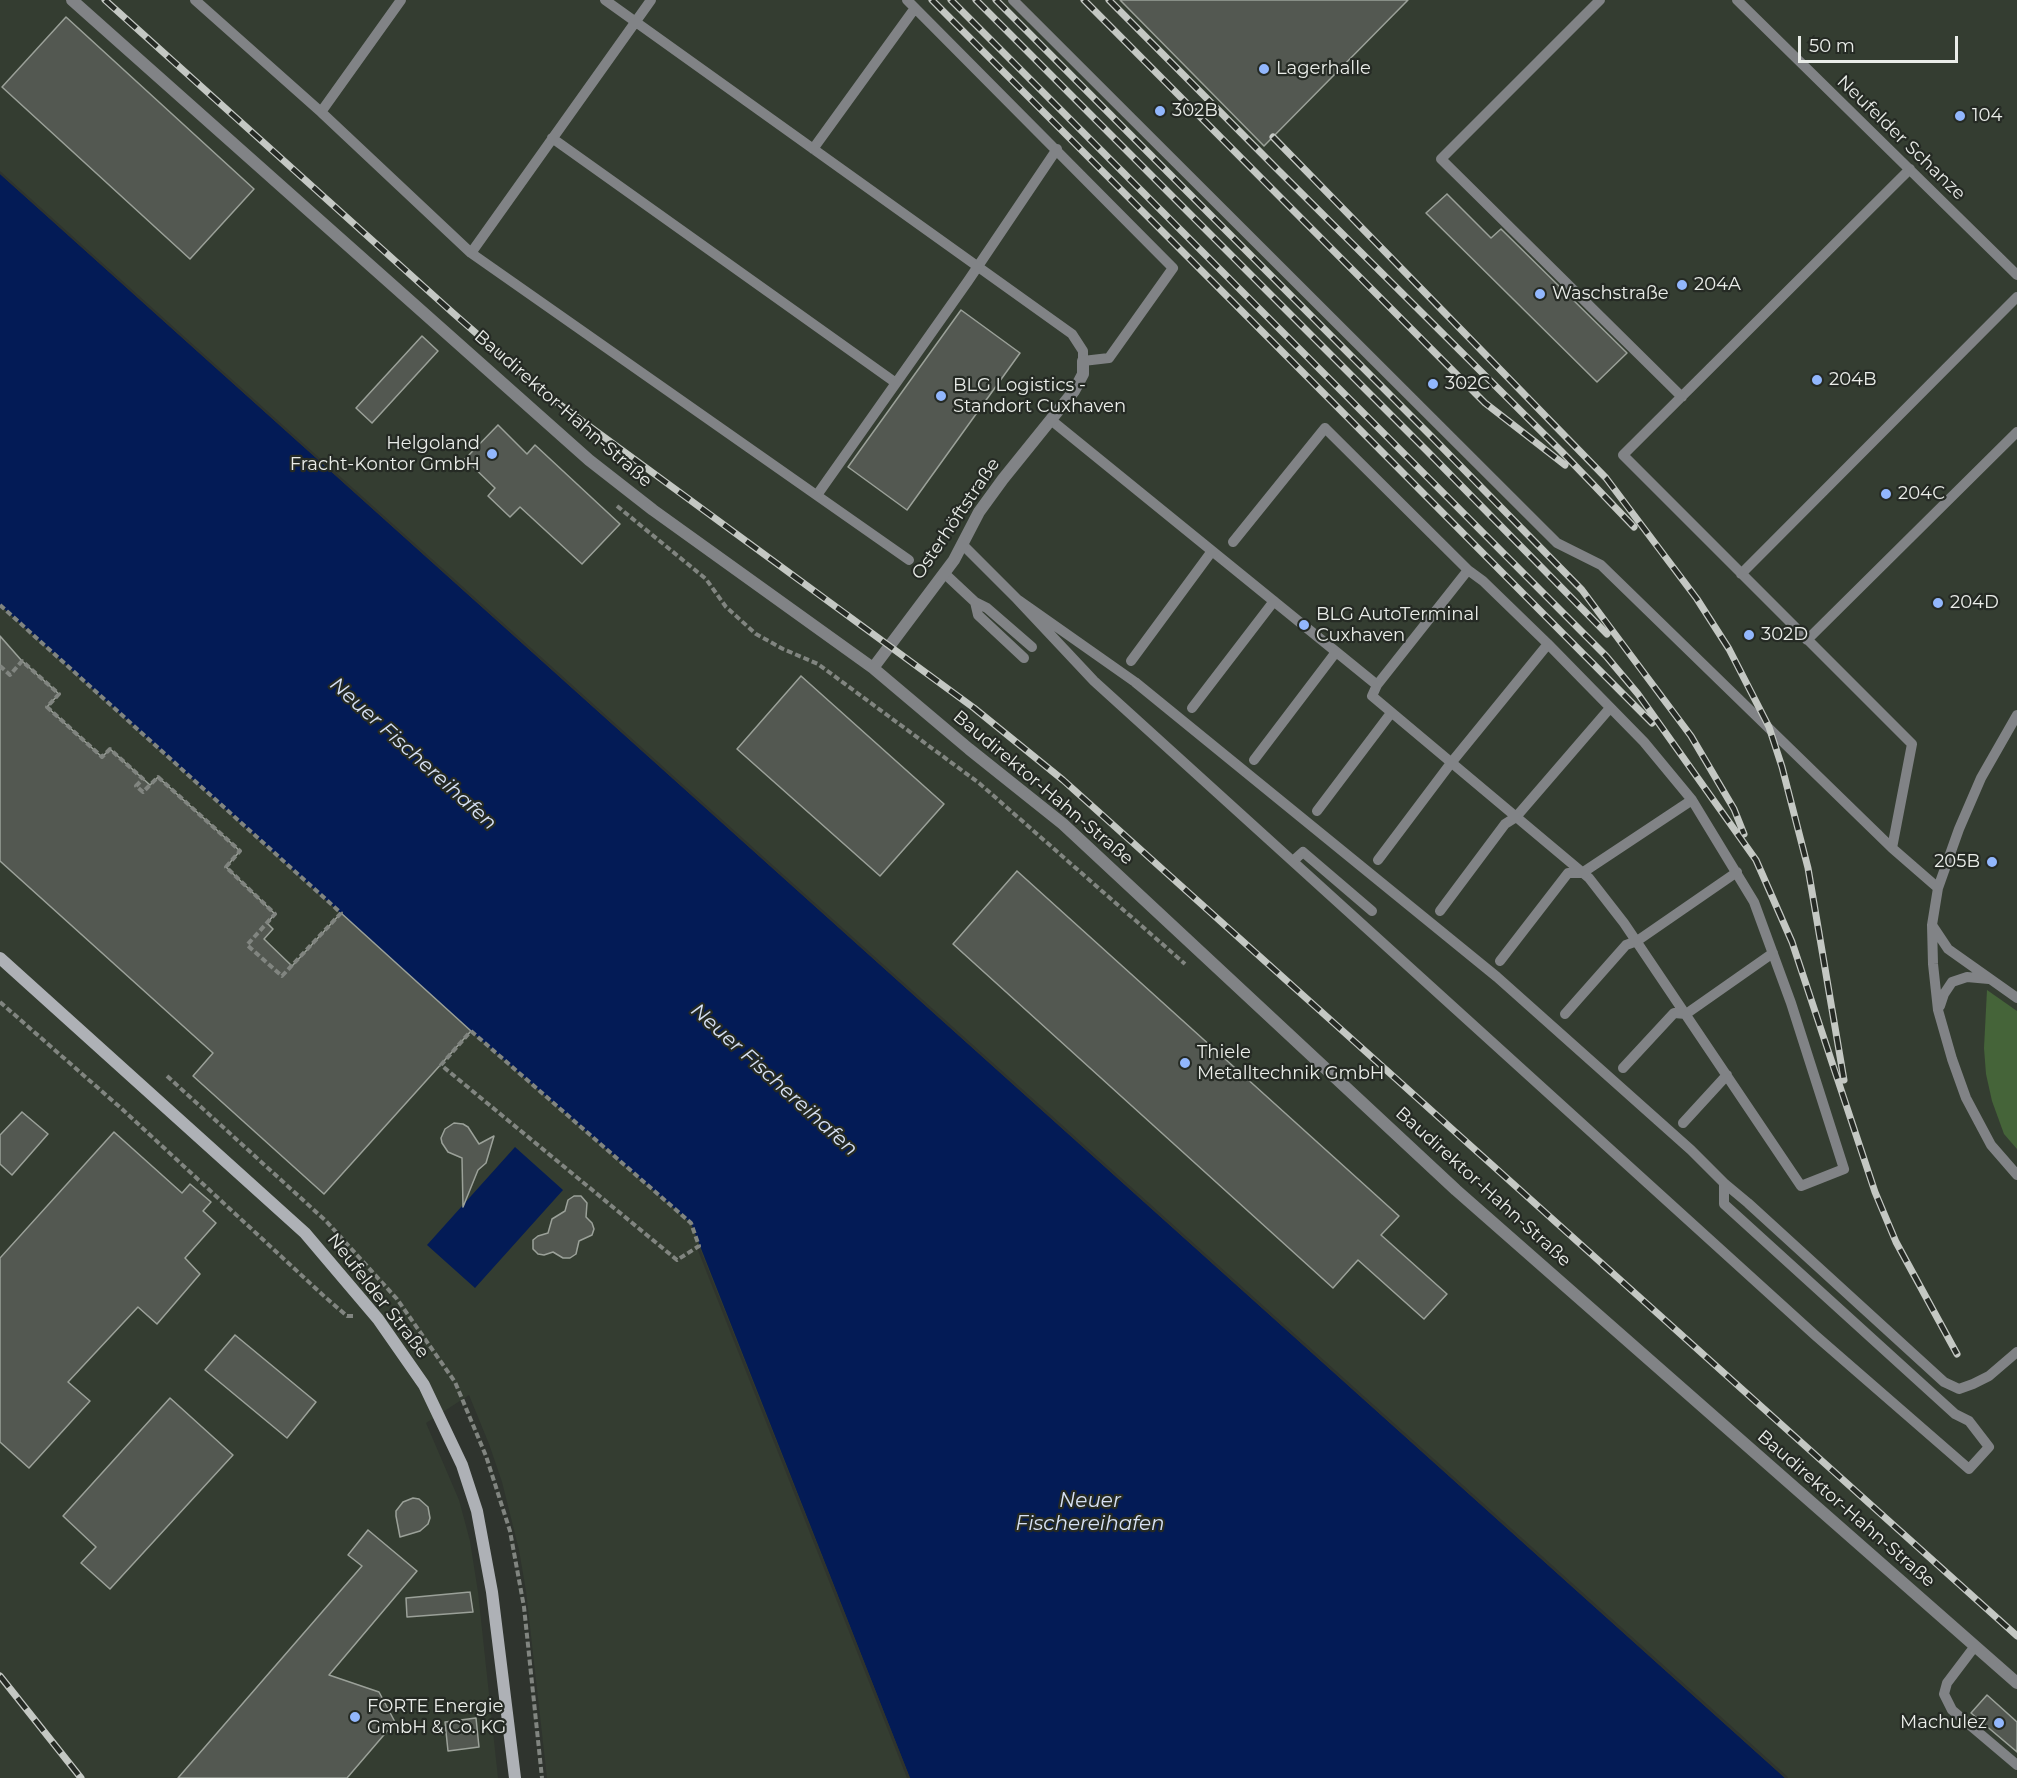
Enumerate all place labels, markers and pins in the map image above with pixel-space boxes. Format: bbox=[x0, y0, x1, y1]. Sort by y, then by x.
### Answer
place label: Lagerhalle bbox=[1276, 58, 1371, 80]
marker: Lagerhalle bbox=[1257, 62, 1271, 76]
place label: 302B bbox=[1172, 100, 1218, 122]
marker: 302B bbox=[1153, 104, 1167, 118]
place label: 104 bbox=[1972, 105, 2002, 127]
marker: 104 bbox=[1953, 109, 1967, 123]
place label: 204A bbox=[1694, 274, 1741, 296]
marker: 204A bbox=[1675, 278, 1689, 292]
place label: Waschstraße bbox=[1552, 283, 1669, 305]
marker: Waschstraße bbox=[1533, 287, 1547, 301]
place label: 204B bbox=[1829, 369, 1877, 391]
place label: 302C bbox=[1445, 373, 1490, 395]
marker: 204B bbox=[1810, 373, 1824, 387]
place label: BLG Logistics - Standort Cuxhaven bbox=[953, 375, 1126, 418]
marker: 302C bbox=[1426, 377, 1440, 391]
marker: BLG Logistics - Standort Cuxhaven bbox=[934, 389, 948, 403]
place label: Helgoland Fracht-Kontor GmbH bbox=[290, 433, 480, 476]
marker: Helgoland Fracht-Kontor GmbH bbox=[485, 447, 499, 461]
place label: 204C bbox=[1898, 483, 1945, 505]
marker: 204C bbox=[1879, 487, 1893, 501]
place label: 204D bbox=[1950, 592, 1999, 614]
marker: 204D bbox=[1931, 596, 1945, 610]
place label: BLG AutoTerminal Cuxhaven bbox=[1316, 604, 1479, 646]
marker: BLG AutoTerminal Cuxhaven bbox=[1297, 618, 1311, 632]
place label: 302D bbox=[1761, 624, 1808, 646]
marker: 302D bbox=[1742, 628, 1756, 642]
place label: 205B bbox=[1934, 851, 1980, 873]
marker: 205B bbox=[1985, 855, 1999, 869]
place label: Thiele Metalltechnik GmbH bbox=[1197, 1042, 1385, 1084]
marker: Thiele Metalltechnik GmbH bbox=[1178, 1056, 1192, 1070]
place label: FORTE Energie GmbH & Co. KG bbox=[367, 1696, 506, 1738]
marker: FORTE Energie GmbH & Co. KG bbox=[348, 1710, 362, 1724]
place label: Machulez bbox=[1900, 1712, 1987, 1734]
marker: Machulez bbox=[1992, 1716, 2006, 1730]

